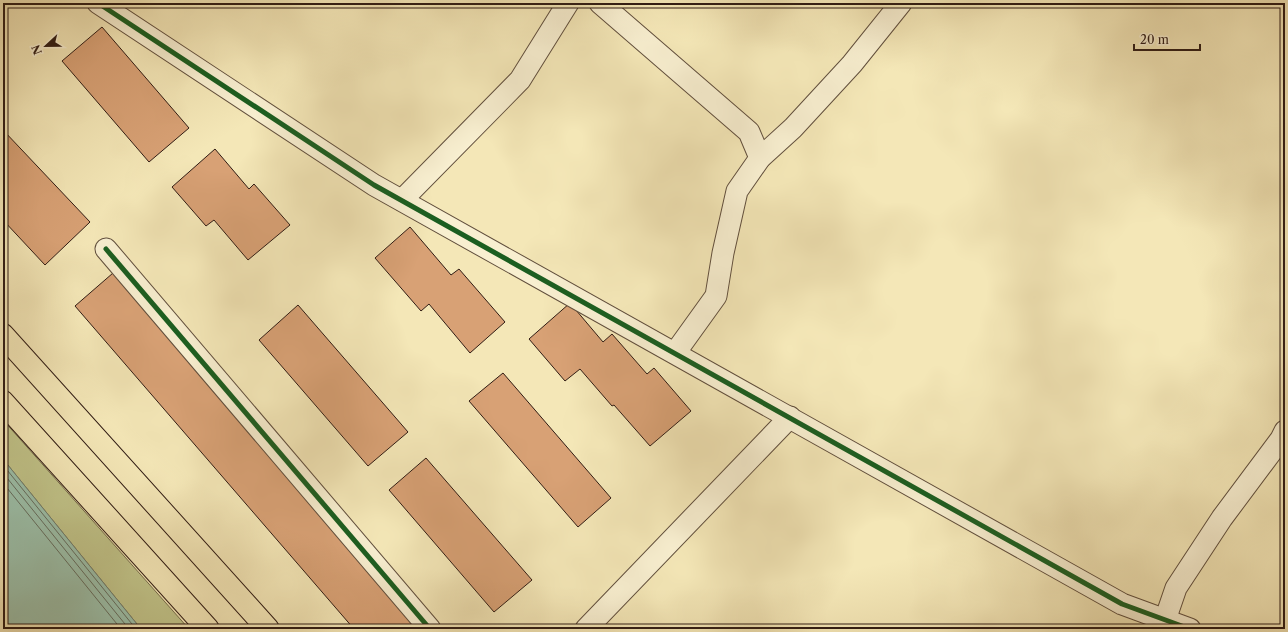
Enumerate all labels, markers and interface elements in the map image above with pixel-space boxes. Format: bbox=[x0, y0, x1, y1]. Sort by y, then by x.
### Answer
north arrow bbox=[26, 26, 66, 66]
scale bar bbox=[1134, 26, 1200, 52]
text: 20 m bbox=[1140, 32, 1169, 47]
text: N bbox=[28, 42, 45, 57]

